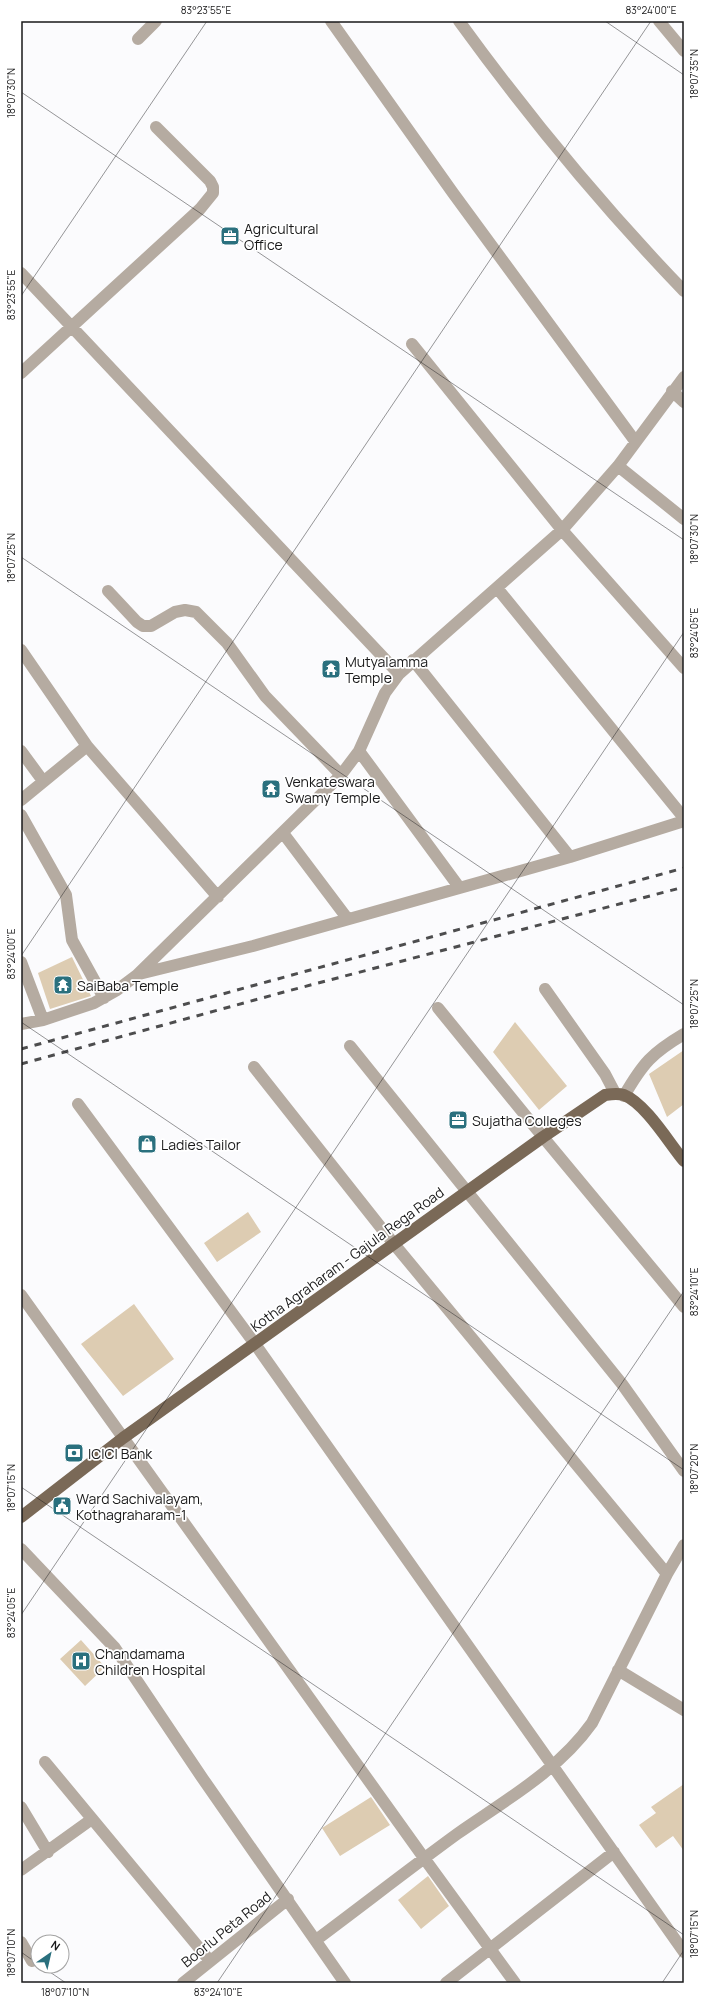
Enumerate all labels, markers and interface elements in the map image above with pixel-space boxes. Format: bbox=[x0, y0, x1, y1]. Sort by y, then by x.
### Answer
text: 83°23'55"E bbox=[181, 3, 231, 17]
text: 83°24'00"E bbox=[626, 3, 677, 17]
text: 18°07'35"N bbox=[687, 49, 701, 99]
text: 18°07'30"N bbox=[4, 68, 18, 118]
place label: Agricultural Office bbox=[244, 219, 319, 254]
office icon: Agricultural Office bbox=[219, 225, 241, 247]
text: 83°23'55"E bbox=[4, 270, 18, 320]
text: 18°07'30"N bbox=[687, 514, 701, 564]
text: 18°07'25"N bbox=[4, 533, 18, 583]
text: 83°24'05"E bbox=[687, 607, 701, 658]
place label: Mutyalamma Temple bbox=[345, 652, 428, 687]
temple icon: Mutyalamma Temple bbox=[320, 658, 342, 680]
place label: Venkateswara Swamy Temple bbox=[285, 772, 380, 807]
temple icon: Venkateswara Swamy Temple bbox=[260, 778, 282, 800]
text: 83°24'00"E bbox=[4, 928, 18, 979]
temple icon: SaiBaba Temple bbox=[52, 974, 74, 996]
place label: SaiBaba Temple bbox=[77, 976, 179, 995]
text: 18°07'25"N bbox=[687, 979, 701, 1029]
office icon: Sujatha Colleges bbox=[447, 1109, 469, 1131]
place label: Sujatha Colleges bbox=[472, 1111, 582, 1130]
shop icon: Ladies Tailor bbox=[136, 1133, 158, 1155]
place label: Ladies Tailor bbox=[161, 1135, 241, 1154]
street label: Kotha Agraharam - Gajula Rega Road bbox=[247, 1182, 447, 1336]
text: 83°24'10"E bbox=[687, 1267, 701, 1316]
bank icon: ICICI Bank bbox=[63, 1442, 85, 1464]
place label: ICICI Bank bbox=[88, 1444, 153, 1463]
text: 18°07'20"N bbox=[687, 1444, 701, 1494]
text: 18°07'15"N bbox=[4, 1464, 18, 1512]
place label: Ward Sachivalayam, Kothagraharam-1 bbox=[76, 1489, 204, 1524]
public building icon: Ward Sachivalayam, Kothagraharam-1 bbox=[51, 1495, 73, 1517]
text: 83°24'05"E bbox=[4, 1587, 18, 1638]
place label: Chandamama Children Hospital bbox=[95, 1644, 206, 1679]
hospital icon: Chandamama Children Hospital bbox=[70, 1650, 92, 1672]
street label: Boorlu Peta Road bbox=[177, 1887, 275, 1971]
text: 18°07'15"N bbox=[687, 1910, 701, 1958]
text: 18°07'10"N bbox=[4, 1929, 18, 1977]
north arrow bbox=[30, 1934, 70, 1974]
text: N bbox=[48, 1937, 63, 1954]
text: 18°07'10"N bbox=[41, 1985, 89, 1999]
text: 83°24'10"E bbox=[194, 1985, 243, 1999]

